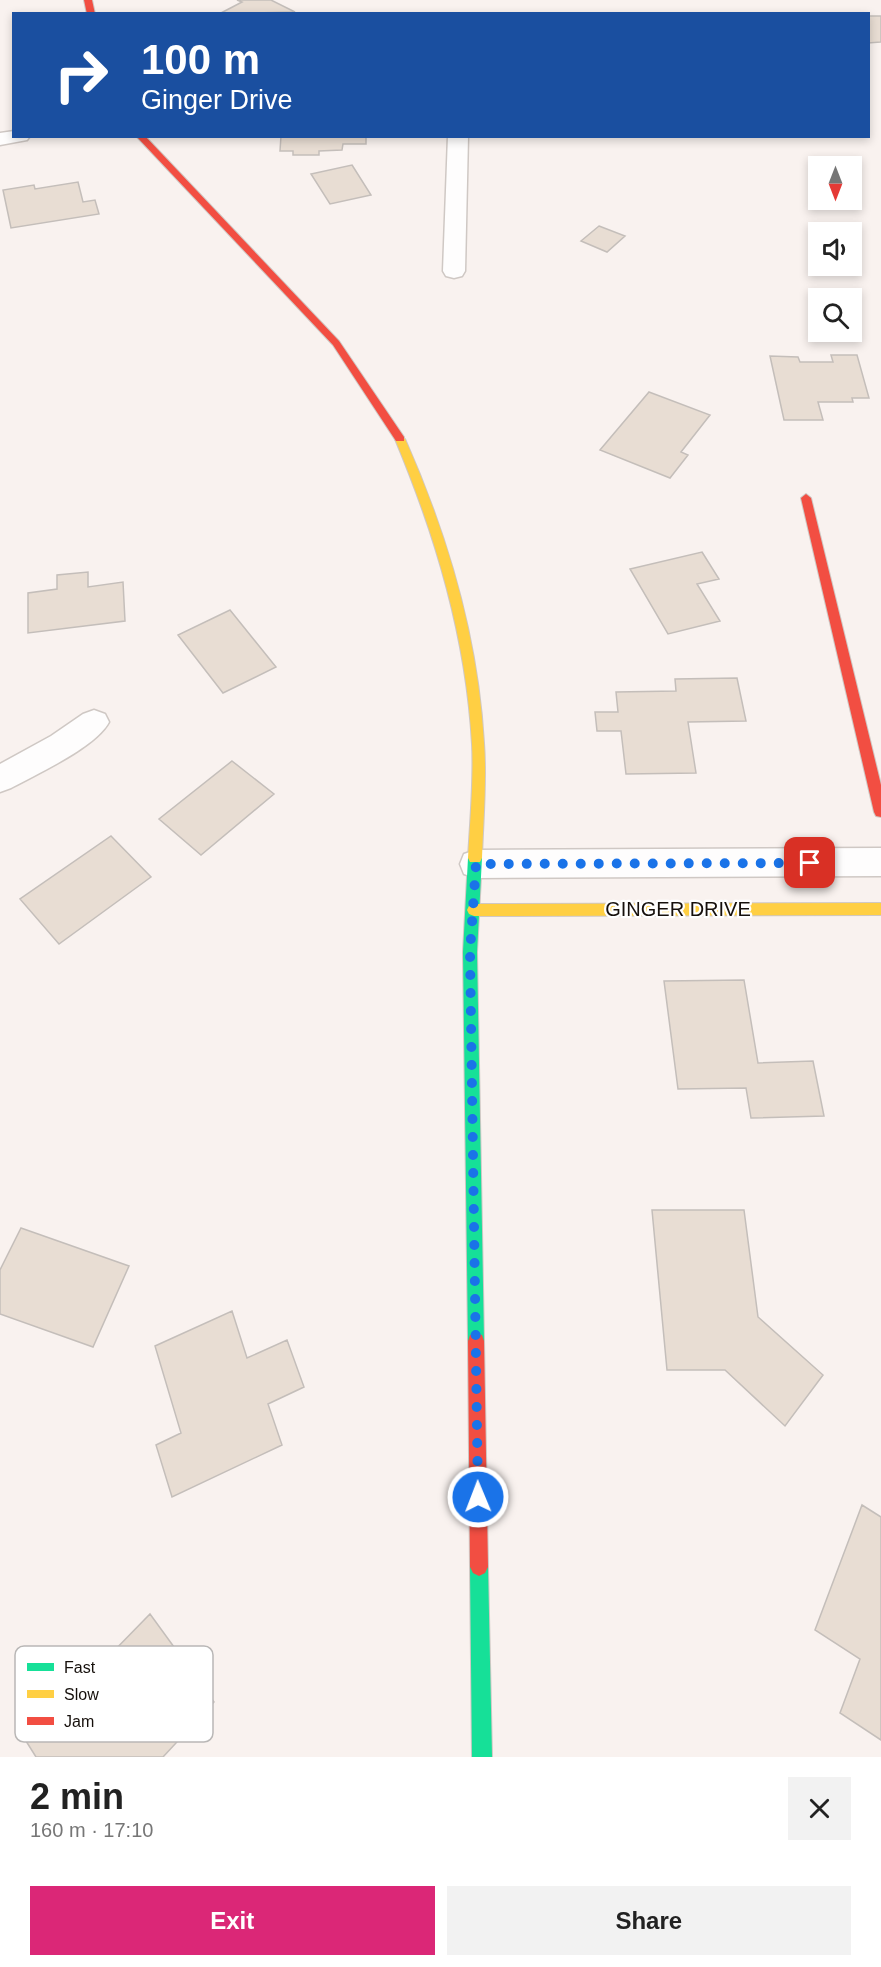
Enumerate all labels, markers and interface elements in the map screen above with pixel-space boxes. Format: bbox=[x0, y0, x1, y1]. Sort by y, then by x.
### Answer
icon: right bbox=[42, 36, 120, 114]
text: 100 m bbox=[141, 36, 260, 83]
text: Ginger Drive bbox=[141, 85, 293, 115]
north arrow bbox=[808, 156, 862, 210]
map controls bbox=[808, 156, 862, 342]
button: sound bbox=[808, 222, 862, 276]
button: search bbox=[808, 288, 862, 342]
pin bbox=[784, 837, 835, 888]
icon: arrive bbox=[793, 846, 826, 879]
street label: GINGER DRIVE bbox=[605, 898, 751, 920]
position arrow bbox=[446, 1465, 510, 1529]
legend bbox=[15, 1646, 213, 1742]
text: Fast bbox=[64, 1659, 96, 1676]
text: Slow bbox=[64, 1686, 99, 1703]
text: Jam bbox=[64, 1713, 94, 1730]
text: 2 min bbox=[30, 1776, 124, 1817]
button: close bbox=[788, 1777, 851, 1840]
text: 160 m · 17:10 bbox=[30, 1819, 153, 1841]
button: Exit bbox=[30, 1886, 435, 1955]
button: Share bbox=[447, 1886, 851, 1955]

